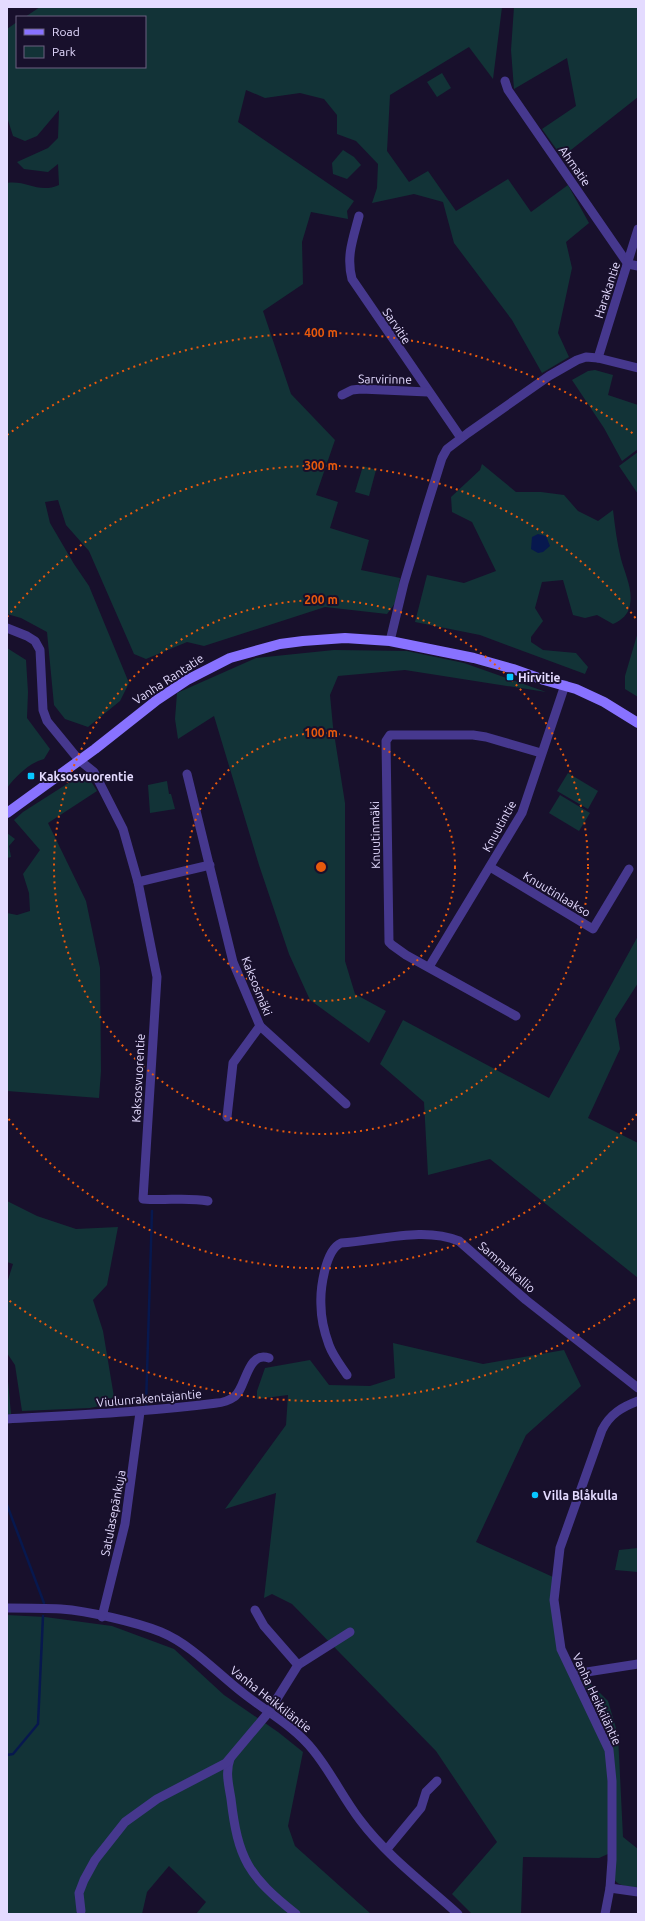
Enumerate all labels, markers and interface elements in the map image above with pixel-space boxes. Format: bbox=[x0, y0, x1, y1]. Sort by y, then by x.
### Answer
legend bbox=[16, 16, 146, 68]
text: Road bbox=[52, 25, 80, 38]
text: Park bbox=[52, 45, 76, 58]
street label: Ahmatie bbox=[557, 144, 593, 188]
street label: Harakantie bbox=[592, 260, 622, 320]
street label: Sarvitie bbox=[380, 306, 414, 346]
text: 400 m bbox=[304, 326, 338, 339]
street label: Sarvirinne bbox=[358, 372, 412, 386]
text: 300 m bbox=[304, 459, 338, 472]
text: 200 m bbox=[304, 593, 338, 606]
street label: Vanha Rantatie bbox=[130, 651, 206, 707]
place label: Hirvitie bbox=[518, 671, 561, 684]
marker: Hirvitie bbox=[505, 672, 515, 682]
text: 100 m bbox=[304, 726, 338, 739]
place label: Kaksosvuorentie bbox=[39, 770, 134, 783]
marker: Kaksosvuorentie bbox=[26, 771, 36, 781]
street label: Knuutintie bbox=[480, 798, 518, 854]
street label: Knuutinmäki bbox=[368, 801, 382, 869]
centre of rings bbox=[314, 860, 328, 874]
street label: Knuutinlaakso bbox=[521, 869, 593, 919]
street label: Kaksosmäki bbox=[239, 955, 275, 1017]
street label: Kaksosvuorentie bbox=[129, 1033, 147, 1123]
street label: Sammalkallio bbox=[476, 1239, 538, 1295]
street label: Viulunrakentajantie bbox=[96, 1387, 202, 1409]
street label: Satulasepänkuja bbox=[98, 1469, 128, 1557]
place label: Villa Blåkulla bbox=[543, 1489, 618, 1502]
marker: Villa Blåkulla bbox=[530, 1490, 540, 1500]
street label: Vanha Heikkiläntie bbox=[570, 1651, 624, 1747]
street label: Vanha Heikkiläntie bbox=[228, 1663, 314, 1735]

